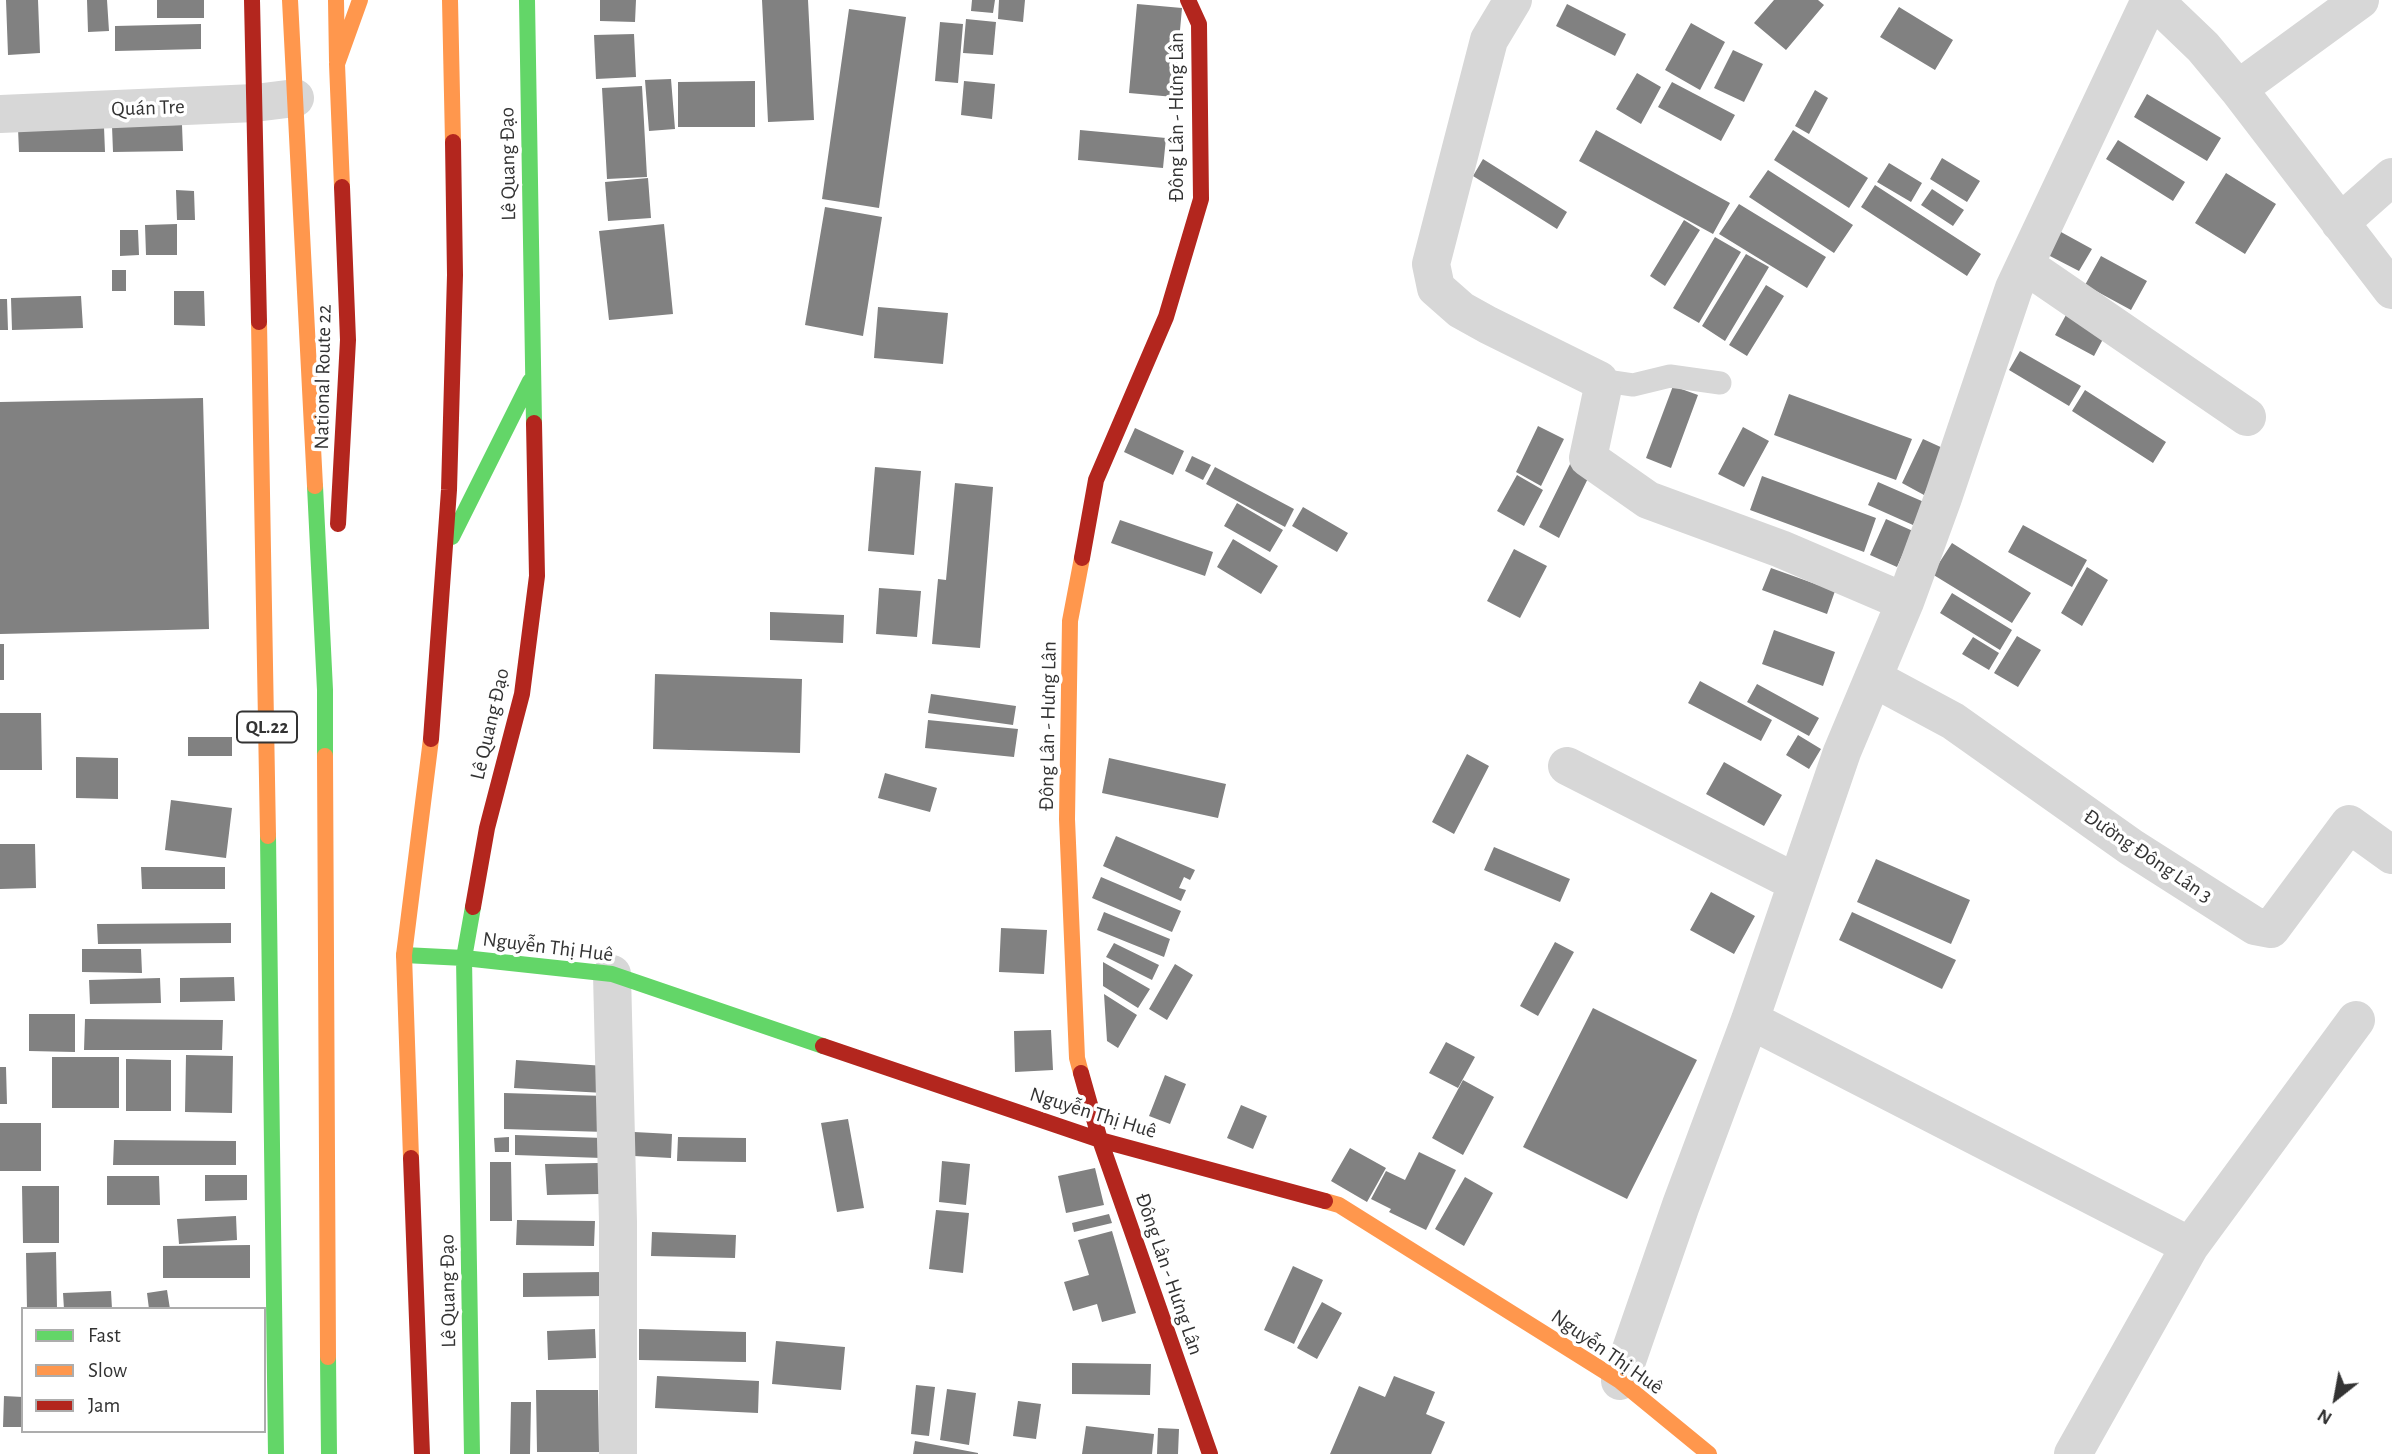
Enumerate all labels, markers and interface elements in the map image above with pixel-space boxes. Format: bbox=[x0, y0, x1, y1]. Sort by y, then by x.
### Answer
street label: Đông Lân - Hưng Lân bbox=[1164, 32, 1190, 202]
street label: Quán Tre bbox=[111, 94, 185, 122]
street label: Lê Quang Đạo bbox=[494, 107, 522, 221]
street label: National Route 22 bbox=[309, 304, 337, 450]
street label: Đông Lân - Hưng Lân bbox=[1034, 641, 1062, 811]
street label: Lê Quang Đạo bbox=[465, 666, 515, 782]
road number: QL.22 bbox=[237, 712, 297, 742]
street label: Đường Đông Lân 3 bbox=[2079, 804, 2217, 908]
street label: Nguyễn Thị Huê bbox=[481, 926, 615, 968]
street label: Nguyễn Thị Huê bbox=[1027, 1082, 1159, 1144]
street label: Đông Lân - Hưng Lân bbox=[1129, 1190, 1209, 1358]
street label: Lê Quang Đạo bbox=[434, 1234, 462, 1348]
street label: Nguyễn Thị Huê bbox=[1546, 1304, 1668, 1400]
legend bbox=[21, 1307, 266, 1433]
text: Fast bbox=[88, 1325, 121, 1346]
text: Slow bbox=[88, 1360, 127, 1381]
north arrow bbox=[2301, 1363, 2371, 1433]
text: Jam bbox=[88, 1395, 120, 1416]
text: N bbox=[2314, 1405, 2335, 1428]

